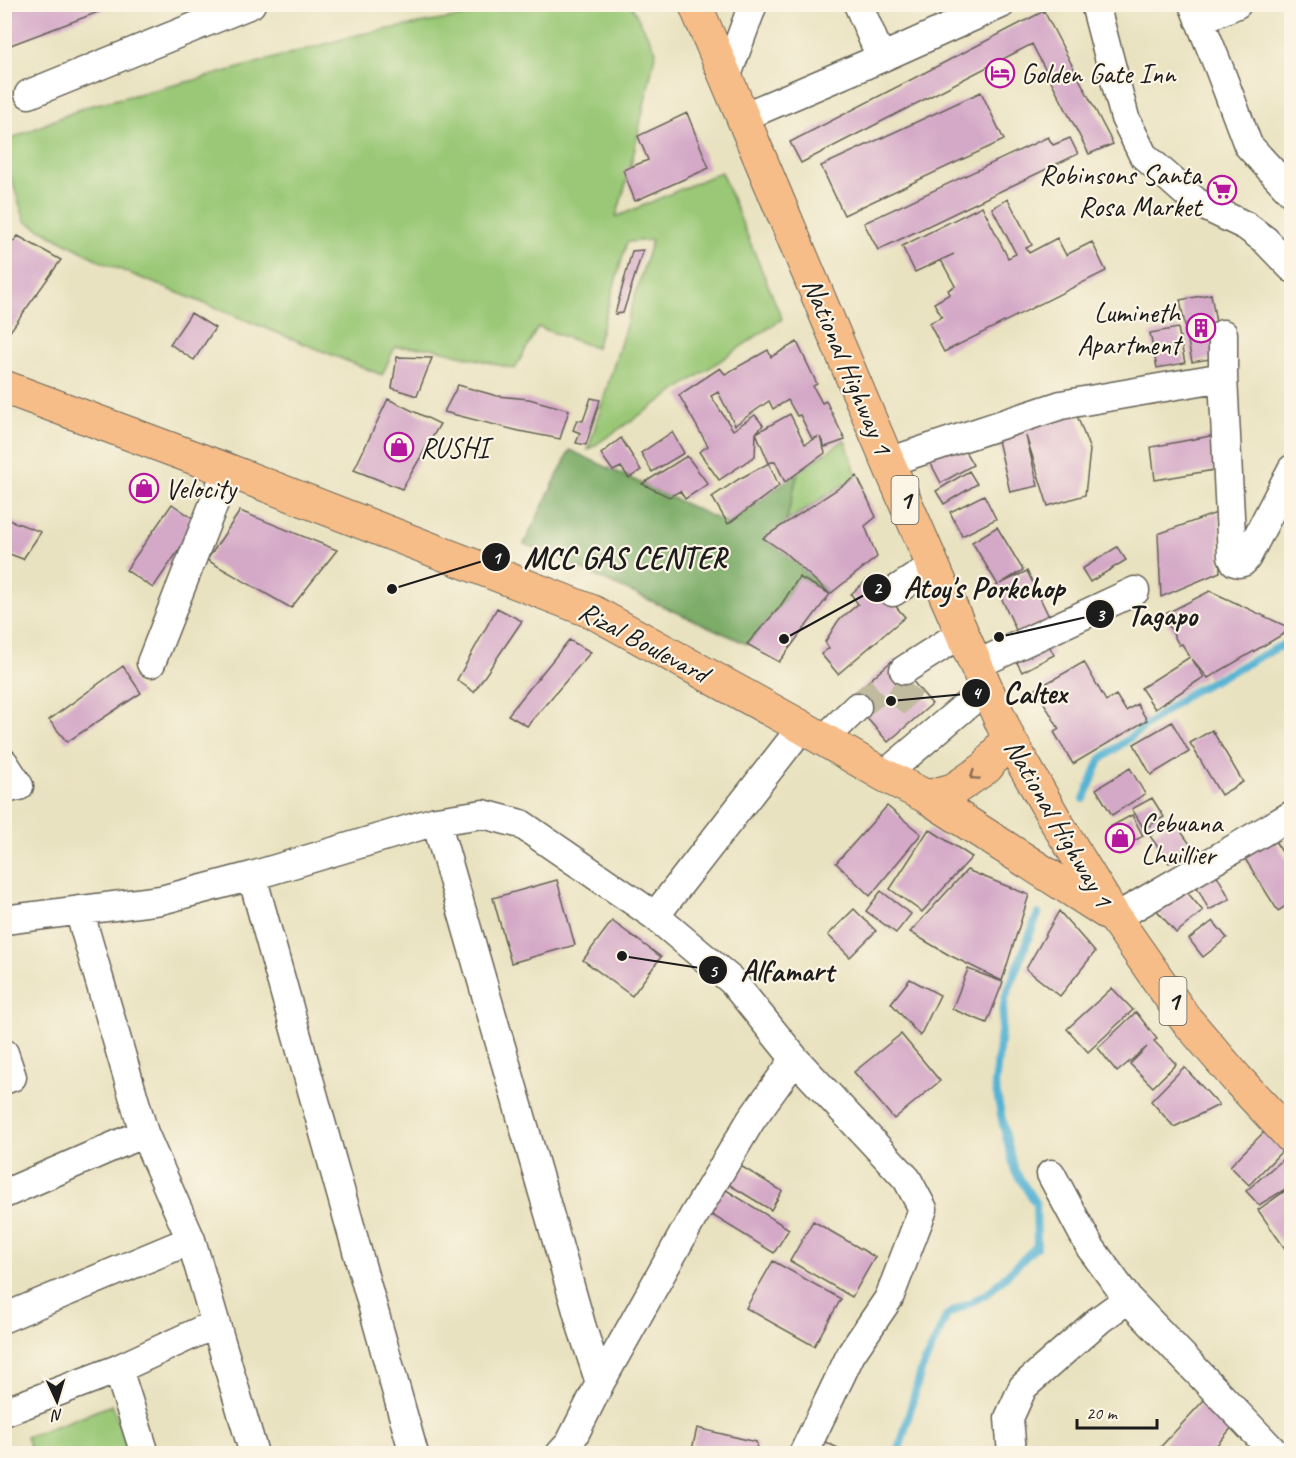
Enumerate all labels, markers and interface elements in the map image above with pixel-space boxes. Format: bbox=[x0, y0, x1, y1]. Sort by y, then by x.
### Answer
place label: Golden Gate Inn bbox=[1021, 56, 1177, 91]
hotel icon: Golden Gate Inn bbox=[984, 57, 1016, 89]
place label: Robinsons Santa Rosa Market bbox=[1039, 157, 1204, 224]
supermarket icon: Robinsons Santa Rosa Market bbox=[1206, 174, 1238, 206]
street label: National Highway 1 bbox=[795, 273, 901, 461]
place label: Lumineth Apartment bbox=[1077, 295, 1184, 362]
building icon: Lumineth Apartment bbox=[1185, 312, 1217, 344]
place label: RUSHI bbox=[420, 430, 494, 465]
shop icon: RUSHI bbox=[383, 431, 415, 463]
place label: Velocity bbox=[165, 471, 238, 506]
shop icon: Velocity bbox=[128, 472, 160, 504]
road number: 1 bbox=[892, 476, 918, 524]
callout: MCC GAS CENTER bbox=[481, 533, 738, 581]
text: MCC GAS CENTER bbox=[523, 539, 729, 577]
text: 1 bbox=[492, 547, 502, 569]
callout: Atoy's Porkchop bbox=[862, 564, 1077, 612]
text: Atoy's Porkchop bbox=[904, 569, 1067, 608]
text: 2 bbox=[873, 577, 883, 599]
callout: Tagapo bbox=[1085, 590, 1209, 638]
street label: Rizal Boulevard bbox=[573, 593, 718, 693]
text: Tagapo bbox=[1127, 596, 1199, 634]
text: 3 bbox=[1096, 604, 1106, 626]
callout: Caltex bbox=[961, 669, 1078, 717]
text: Caltex bbox=[1003, 674, 1069, 712]
text: 4 bbox=[972, 682, 982, 704]
street label: National Highway 1 bbox=[997, 733, 1122, 914]
one-way arrow bbox=[970, 769, 981, 780]
place label: Cebuana Lhuillier bbox=[1141, 805, 1224, 872]
shop icon: Cebuana Lhuillier bbox=[1104, 822, 1136, 854]
callout: Alfamart bbox=[698, 946, 845, 994]
text: Alfamart bbox=[740, 952, 837, 990]
text: 5 bbox=[709, 960, 719, 982]
road number: 1 bbox=[1160, 977, 1186, 1025]
north arrow bbox=[27, 1371, 87, 1431]
scale bar bbox=[1077, 1392, 1156, 1430]
text: 20 m bbox=[1086, 1402, 1119, 1424]
text: N bbox=[49, 1405, 64, 1426]

